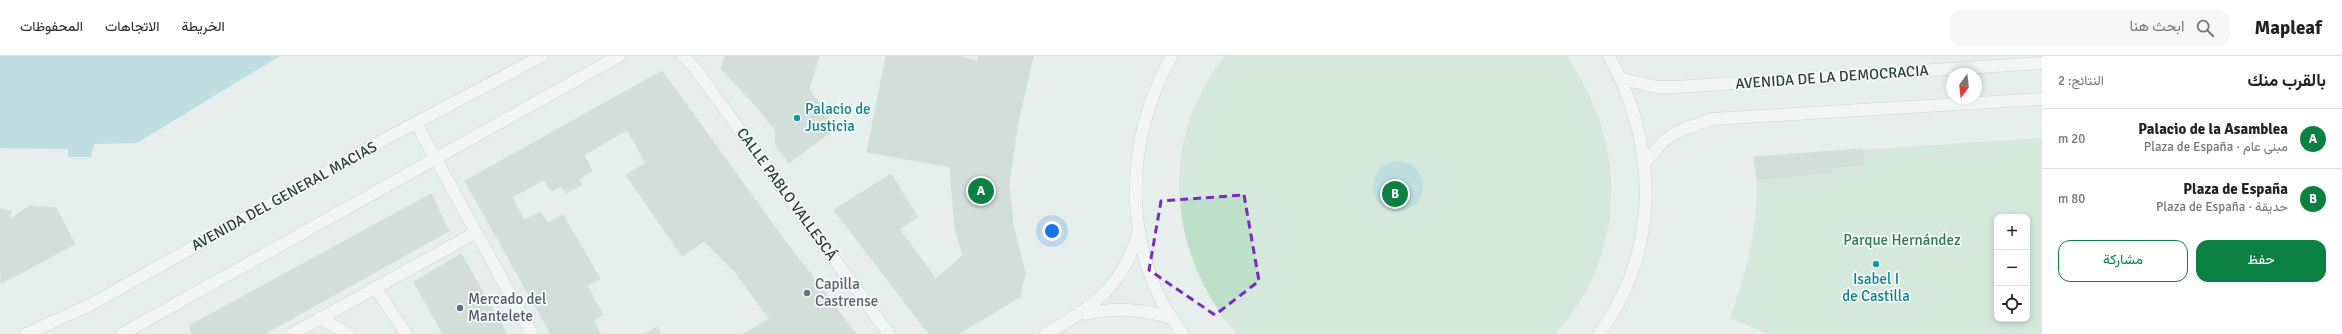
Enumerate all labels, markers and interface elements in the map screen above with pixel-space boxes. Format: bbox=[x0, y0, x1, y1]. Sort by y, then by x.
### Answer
search box bbox=[1950, 10, 2230, 46]
text: Mapleaf bbox=[2254, 16, 2322, 40]
text: ابحث هنا bbox=[2130, 17, 2184, 35]
icon: search bbox=[2194, 17, 2216, 39]
text: المحفوظات bbox=[20, 18, 83, 35]
text: الاتجاهات bbox=[105, 18, 159, 35]
text: الخريطة bbox=[181, 18, 225, 35]
street label: AVENIDA DE LA DEMOCRACIA bbox=[1735, 61, 1929, 93]
north arrow bbox=[1946, 68, 1982, 104]
text: بالقرب منك bbox=[2248, 70, 2326, 91]
text: النتائج: 2 bbox=[2058, 73, 2104, 89]
place label: Palacio de Justicia bbox=[805, 100, 871, 135]
marker: Palacio de Justicia bbox=[792, 113, 802, 123]
text: Palacio de la Asamblea bbox=[2138, 120, 2288, 138]
street label: CALLE PABLO VALLESCÁ bbox=[733, 124, 842, 264]
text: 20 m bbox=[2058, 131, 2085, 147]
text: A bbox=[2309, 131, 2317, 147]
street label: AVENIDA DEL GENERAL MACIAS bbox=[188, 137, 380, 255]
text: مبنى عام · Plaza de España bbox=[2144, 139, 2288, 155]
pin: A bbox=[968, 176, 994, 206]
pin: B bbox=[1382, 179, 1408, 209]
text: Plaza de España bbox=[2183, 180, 2288, 198]
text: 80 m bbox=[2058, 191, 2085, 207]
text: B bbox=[2309, 191, 2317, 207]
text: حديقة · Plaza de España bbox=[2156, 199, 2288, 215]
map controls bbox=[1994, 214, 2030, 322]
button: + bbox=[1994, 214, 2030, 250]
your location bbox=[1042, 221, 1062, 241]
park label: Parque Hernández bbox=[1843, 231, 1961, 249]
button: مشاركة bbox=[2058, 240, 2188, 282]
button: حفظ bbox=[2196, 240, 2326, 282]
button: − bbox=[1994, 250, 2030, 286]
marker: Isabel I de Castilla bbox=[1871, 259, 1881, 269]
place label: Isabel I de Castilla bbox=[1842, 270, 1910, 305]
place label: Capilla Castrense bbox=[815, 275, 878, 310]
button: locate bbox=[1994, 286, 2030, 322]
marker: Capilla Castrense bbox=[802, 288, 812, 298]
place label: Mercado del Mantelete bbox=[468, 290, 546, 325]
marker: Mercado del Mantelete bbox=[455, 303, 465, 313]

